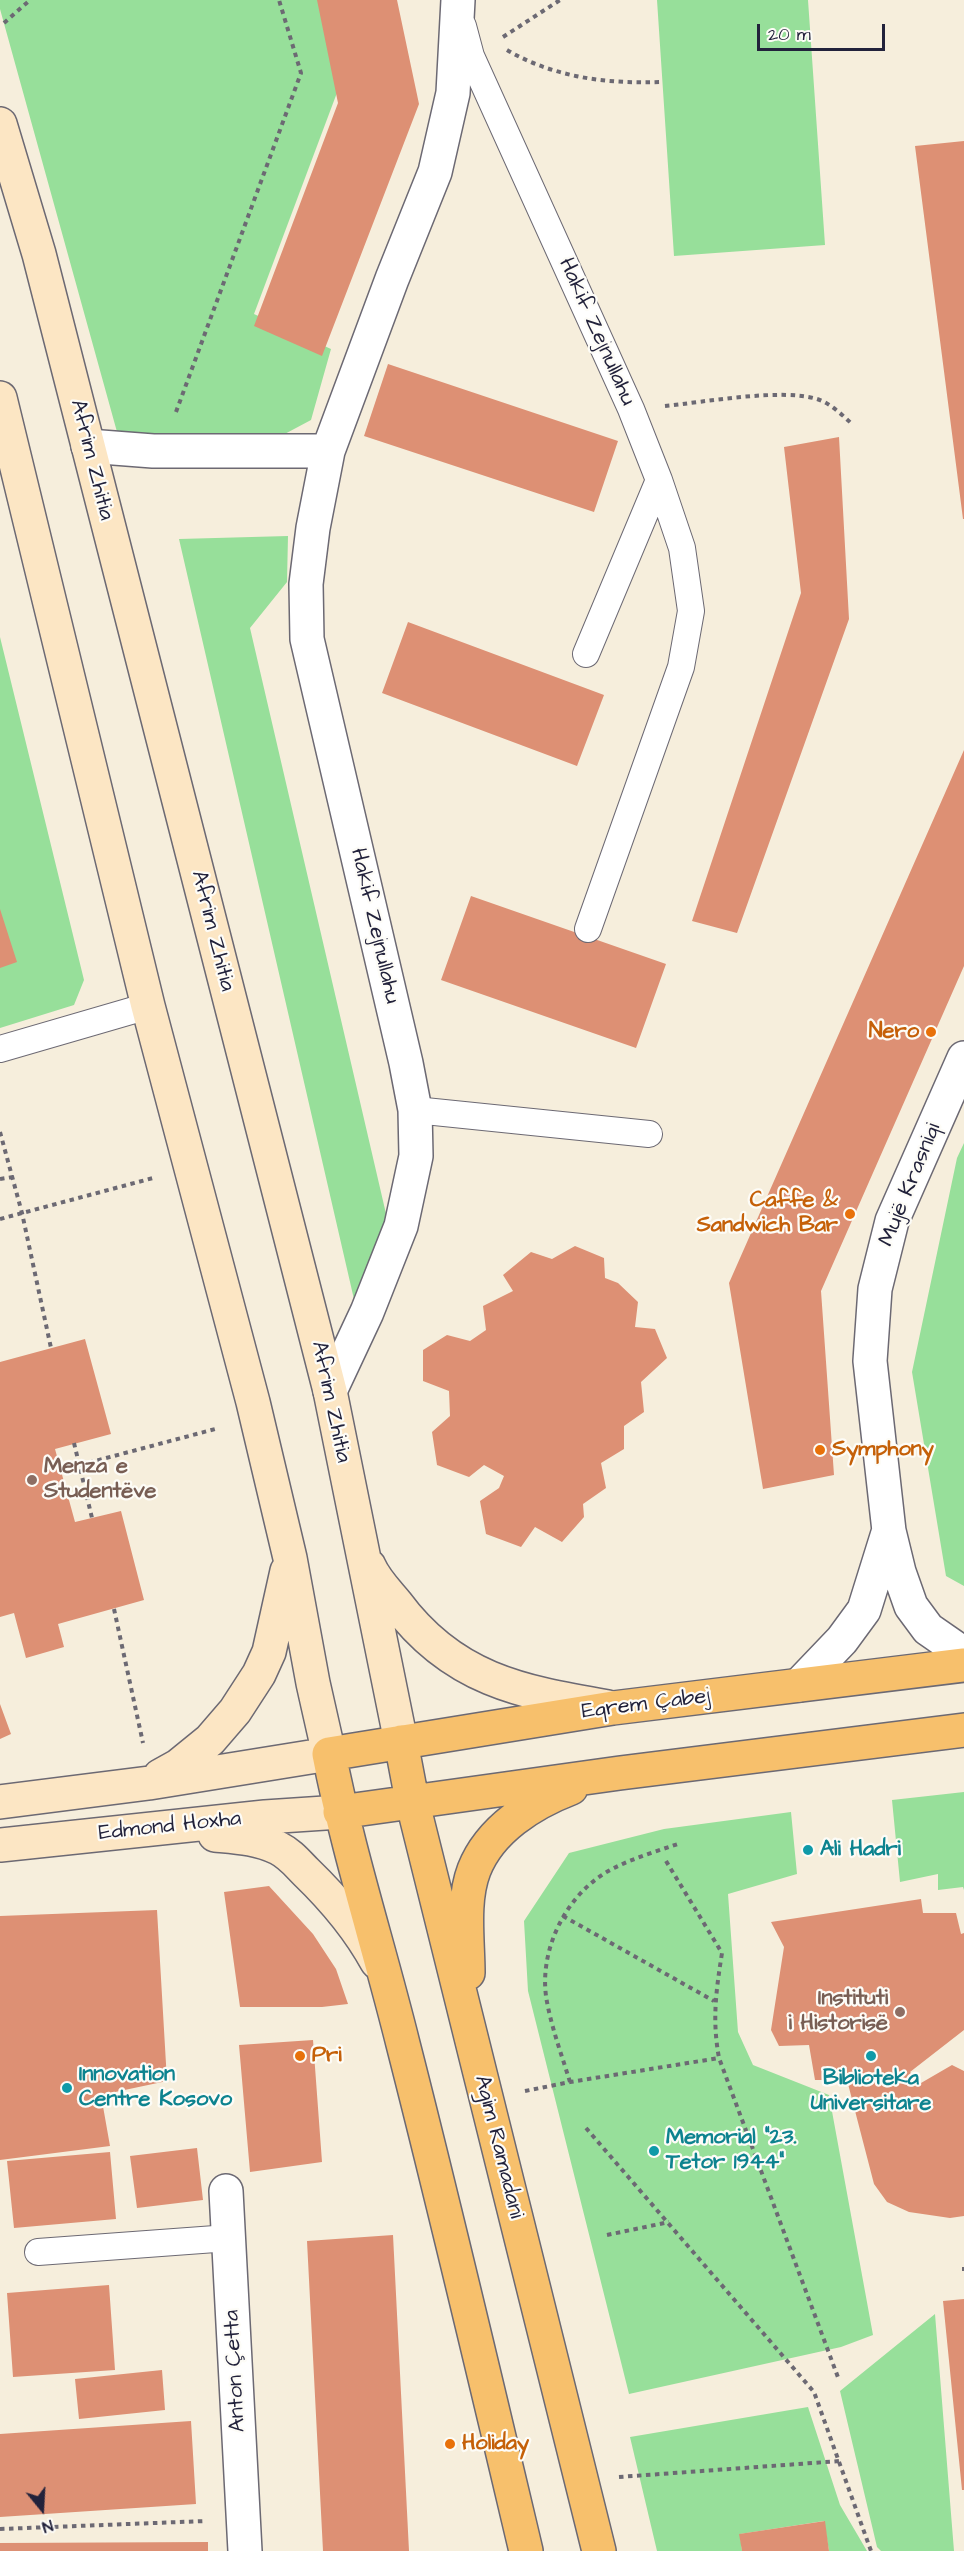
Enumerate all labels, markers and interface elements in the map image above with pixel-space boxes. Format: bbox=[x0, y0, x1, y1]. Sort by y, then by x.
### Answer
scale bar bbox=[760, 12, 888, 50]
text: 20 m bbox=[768, 22, 811, 47]
street label: Hakif Zejnullahu bbox=[552, 254, 640, 410]
street label: Afrim Zhitia bbox=[63, 397, 119, 523]
street label: Hakif Zejnullahu bbox=[343, 846, 405, 1006]
street label: Afrim Zhitia bbox=[184, 868, 240, 994]
place label: Nero bbox=[869, 1019, 919, 1045]
marker: Nero bbox=[924, 1025, 938, 1039]
street label: Mujë Krasniqi bbox=[874, 1119, 948, 1251]
place label: Caffe & Sandwich Bar bbox=[697, 1188, 838, 1240]
marker: Caffe & Sandwich Bar bbox=[843, 1207, 857, 1221]
street label: Afrim Zhitia bbox=[304, 1339, 356, 1465]
place label: Symphony bbox=[832, 1437, 934, 1463]
marker: Symphony bbox=[813, 1443, 827, 1457]
place label: Menza e Studentëve bbox=[44, 1454, 156, 1506]
marker: Menza e Studentëve bbox=[25, 1473, 39, 1487]
street label: Eqrem Çabej bbox=[580, 1684, 712, 1726]
street label: Edmond Hoxha bbox=[98, 1806, 242, 1848]
place label: Ali Hadri bbox=[820, 1837, 901, 1863]
marker: Ali Hadri bbox=[801, 1843, 815, 1857]
place label: Instituti i Historisë bbox=[788, 1986, 888, 2038]
marker: Instituti i Historisë bbox=[893, 2005, 907, 2019]
place label: Pri bbox=[312, 2043, 341, 2069]
marker: Pri bbox=[293, 2049, 307, 2063]
marker: Biblioteka Universitare bbox=[864, 2049, 878, 2063]
place label: Innovation Centre Kosovo bbox=[79, 2062, 232, 2114]
place label: Biblioteka Universitare bbox=[811, 2066, 931, 2118]
street label: Agim Ramadani bbox=[467, 2073, 529, 2221]
marker: Innovation Centre Kosovo bbox=[60, 2081, 74, 2095]
place label: Memorial "23. Tetor 1944" bbox=[666, 2125, 797, 2176]
marker: Memorial "23. Tetor 1944" bbox=[647, 2144, 661, 2158]
street label: Anton Çetta bbox=[220, 2309, 252, 2433]
place label: Holiday bbox=[462, 2431, 529, 2457]
marker: Holiday bbox=[443, 2437, 457, 2451]
north arrow bbox=[12, 2479, 72, 2539]
text: N bbox=[39, 2514, 56, 2538]

